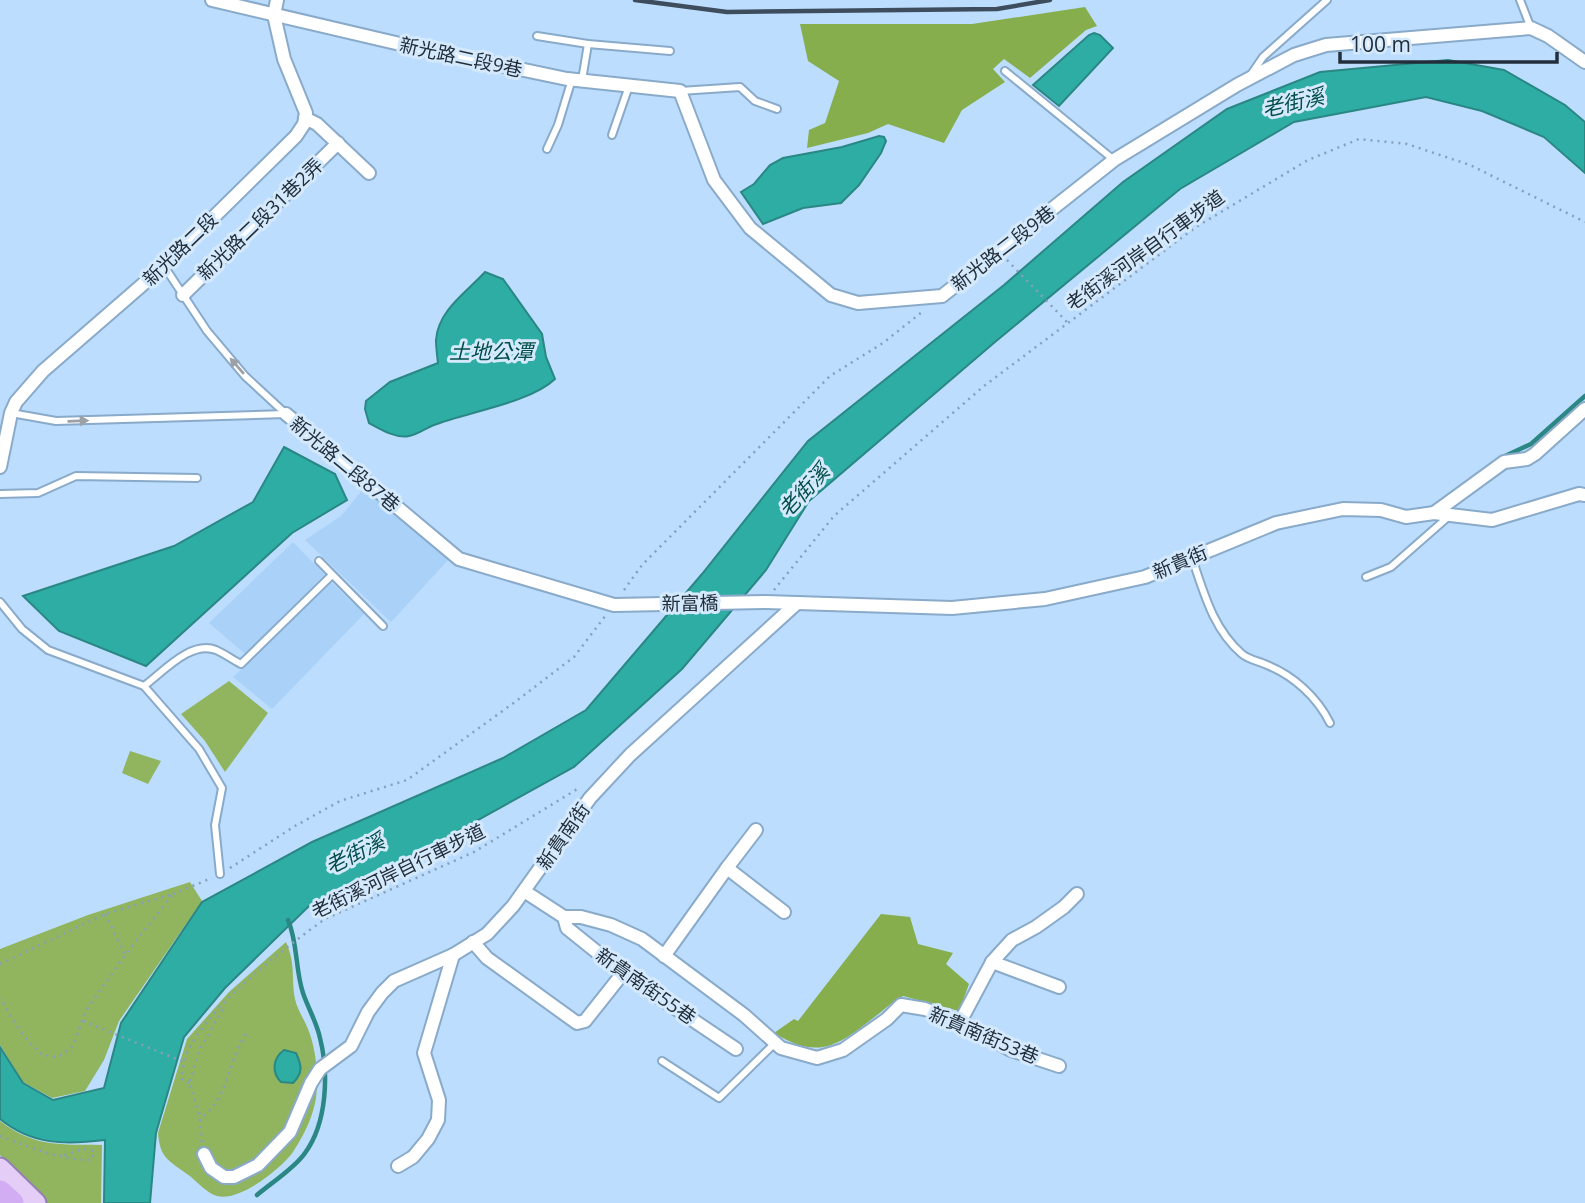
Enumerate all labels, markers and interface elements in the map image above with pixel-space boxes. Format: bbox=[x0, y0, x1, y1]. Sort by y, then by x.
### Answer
scale bar bbox=[1340, 21, 1557, 65]
text: 100 m bbox=[1350, 30, 1411, 58]
street label: 新光路二段9巷 bbox=[397, 31, 525, 83]
water label: 老街溪 bbox=[1259, 81, 1330, 123]
street label: 新光路二段31巷2弄 bbox=[191, 152, 329, 286]
street label: 老街溪河岸自行車步道 bbox=[1060, 184, 1230, 316]
street label: 新光路二段9巷 bbox=[946, 199, 1060, 297]
street label: 新光路二段 bbox=[137, 207, 223, 291]
water label: 土地公潭 bbox=[449, 337, 537, 365]
one-way arrow bbox=[229, 357, 245, 375]
street label: 新光路二段87巷 bbox=[285, 410, 405, 518]
one-way arrow bbox=[67, 415, 89, 426]
water label: 老街溪 bbox=[772, 456, 837, 523]
street label: 新貴街 bbox=[1149, 539, 1211, 585]
street label: 新富橋 bbox=[661, 590, 719, 616]
street label: 新貴南街 bbox=[531, 797, 595, 875]
street label: 老街溪河岸自行車步道 bbox=[307, 818, 489, 924]
water label: 老街溪 bbox=[320, 825, 392, 880]
street label: 新貴南街55巷 bbox=[591, 942, 701, 1030]
street label: 新貴南街53巷 bbox=[925, 1000, 1043, 1070]

